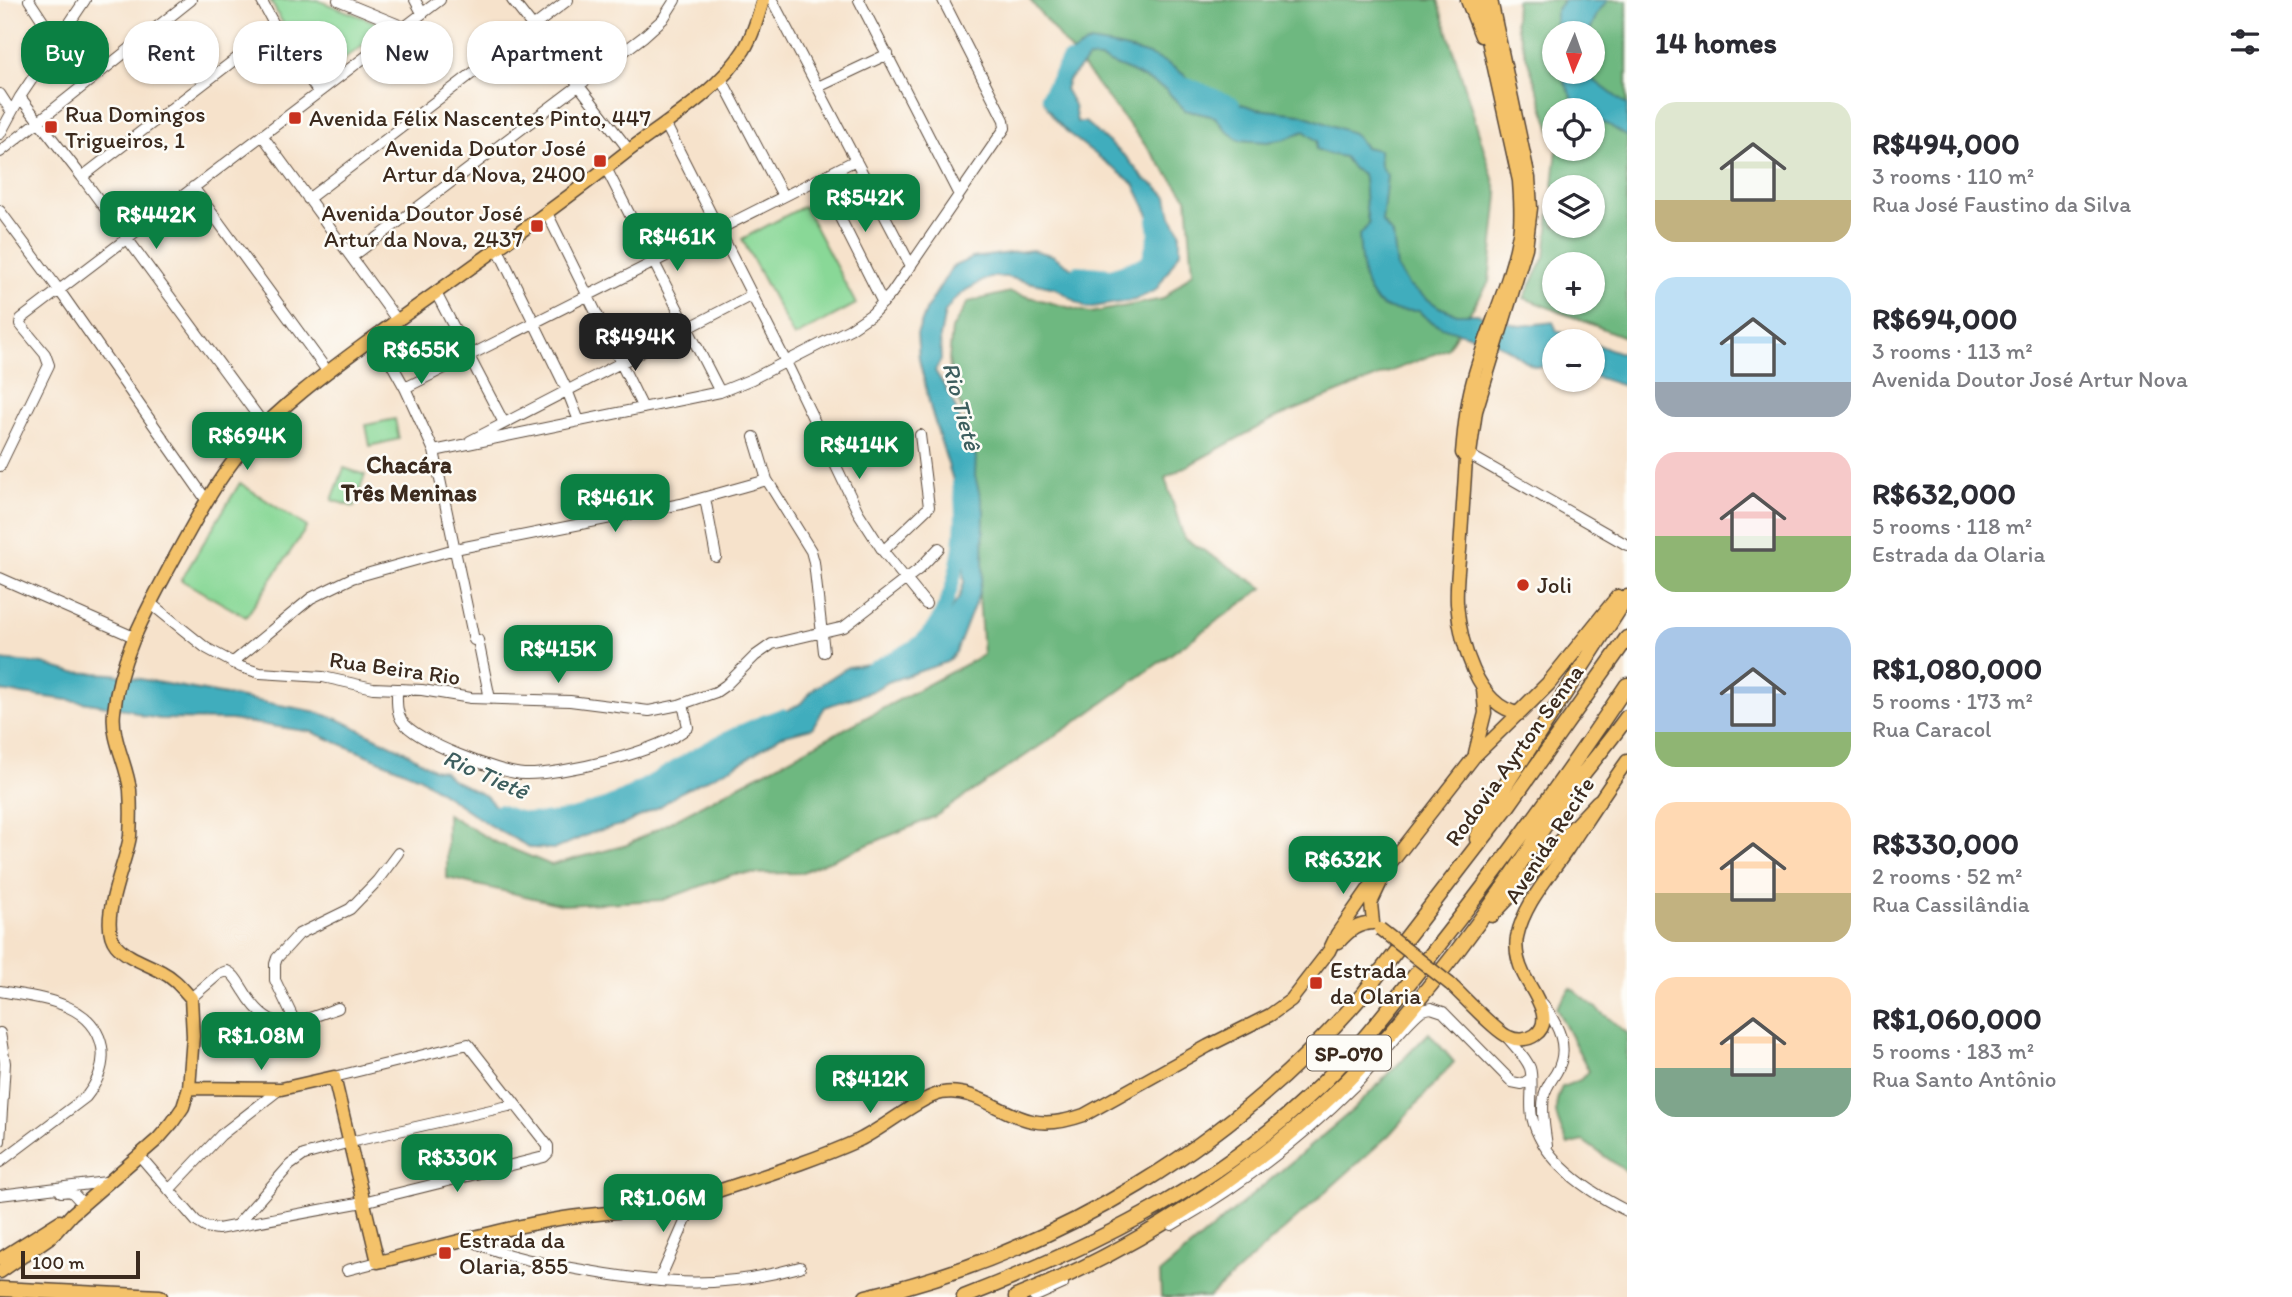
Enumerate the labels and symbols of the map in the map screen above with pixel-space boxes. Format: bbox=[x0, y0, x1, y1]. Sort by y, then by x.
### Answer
north arrow bbox=[1542, 21, 1605, 84]
place label: Rua Domingos Trigueiros, 1 bbox=[65, 100, 206, 154]
place label: Avenida Félix Nascentes Pinto, 447 bbox=[309, 104, 651, 132]
marker: Avenida Félix Nascentes Pinto, 447 bbox=[287, 110, 303, 126]
marker: Rua Domingos Trigueiros, 1 bbox=[43, 119, 59, 135]
place label: Avenida Doutor José Artur da Nova, 2400 bbox=[383, 134, 586, 188]
marker: Avenida Doutor José Artur da Nova, 2400 bbox=[592, 153, 608, 169]
pin: R$542K bbox=[808, 174, 922, 234]
pin: R$442K bbox=[99, 191, 213, 251]
place label: Avenida Doutor José Artur da Nova, 2437 bbox=[322, 199, 523, 253]
pin: R$461K bbox=[620, 214, 734, 273]
marker: Avenida Doutor José Artur da Nova, 2437 bbox=[529, 218, 545, 234]
pin: R$494K bbox=[578, 314, 692, 373]
pin: R$655K bbox=[364, 326, 478, 386]
water label: Rio Tietê bbox=[936, 359, 988, 455]
pin: R$694K bbox=[190, 412, 304, 472]
pin: R$414K bbox=[802, 421, 916, 481]
district label: Chacára Três Meninas bbox=[340, 450, 477, 507]
pin: R$461K bbox=[558, 475, 672, 534]
place label: Joli bbox=[1537, 571, 1572, 599]
marker: Joli bbox=[1515, 577, 1531, 593]
pin: R$415K bbox=[501, 626, 615, 685]
street label: Rua Beira Rio bbox=[328, 645, 462, 691]
street label: Rodovia Ayrton Senna bbox=[1439, 659, 1589, 851]
water label: Rio Tietê bbox=[439, 743, 534, 806]
street label: Avenida Recife bbox=[1498, 772, 1600, 908]
pin: R$632K bbox=[1286, 836, 1400, 896]
place label: Estrada da Olaria bbox=[1330, 956, 1421, 1010]
marker: Estrada da Olaria bbox=[1308, 975, 1324, 991]
pin: R$1.08M bbox=[196, 1012, 326, 1072]
road number: SP-070 bbox=[1307, 1036, 1391, 1070]
pin: R$412K bbox=[813, 1056, 927, 1115]
pin: R$330K bbox=[400, 1134, 514, 1194]
pin: R$1.06M bbox=[598, 1174, 728, 1234]
place label: Estrada da Olaria, 855 bbox=[459, 1226, 568, 1280]
marker: Estrada da Olaria, 855 bbox=[437, 1245, 453, 1261]
scale bar bbox=[21, 1248, 140, 1280]

